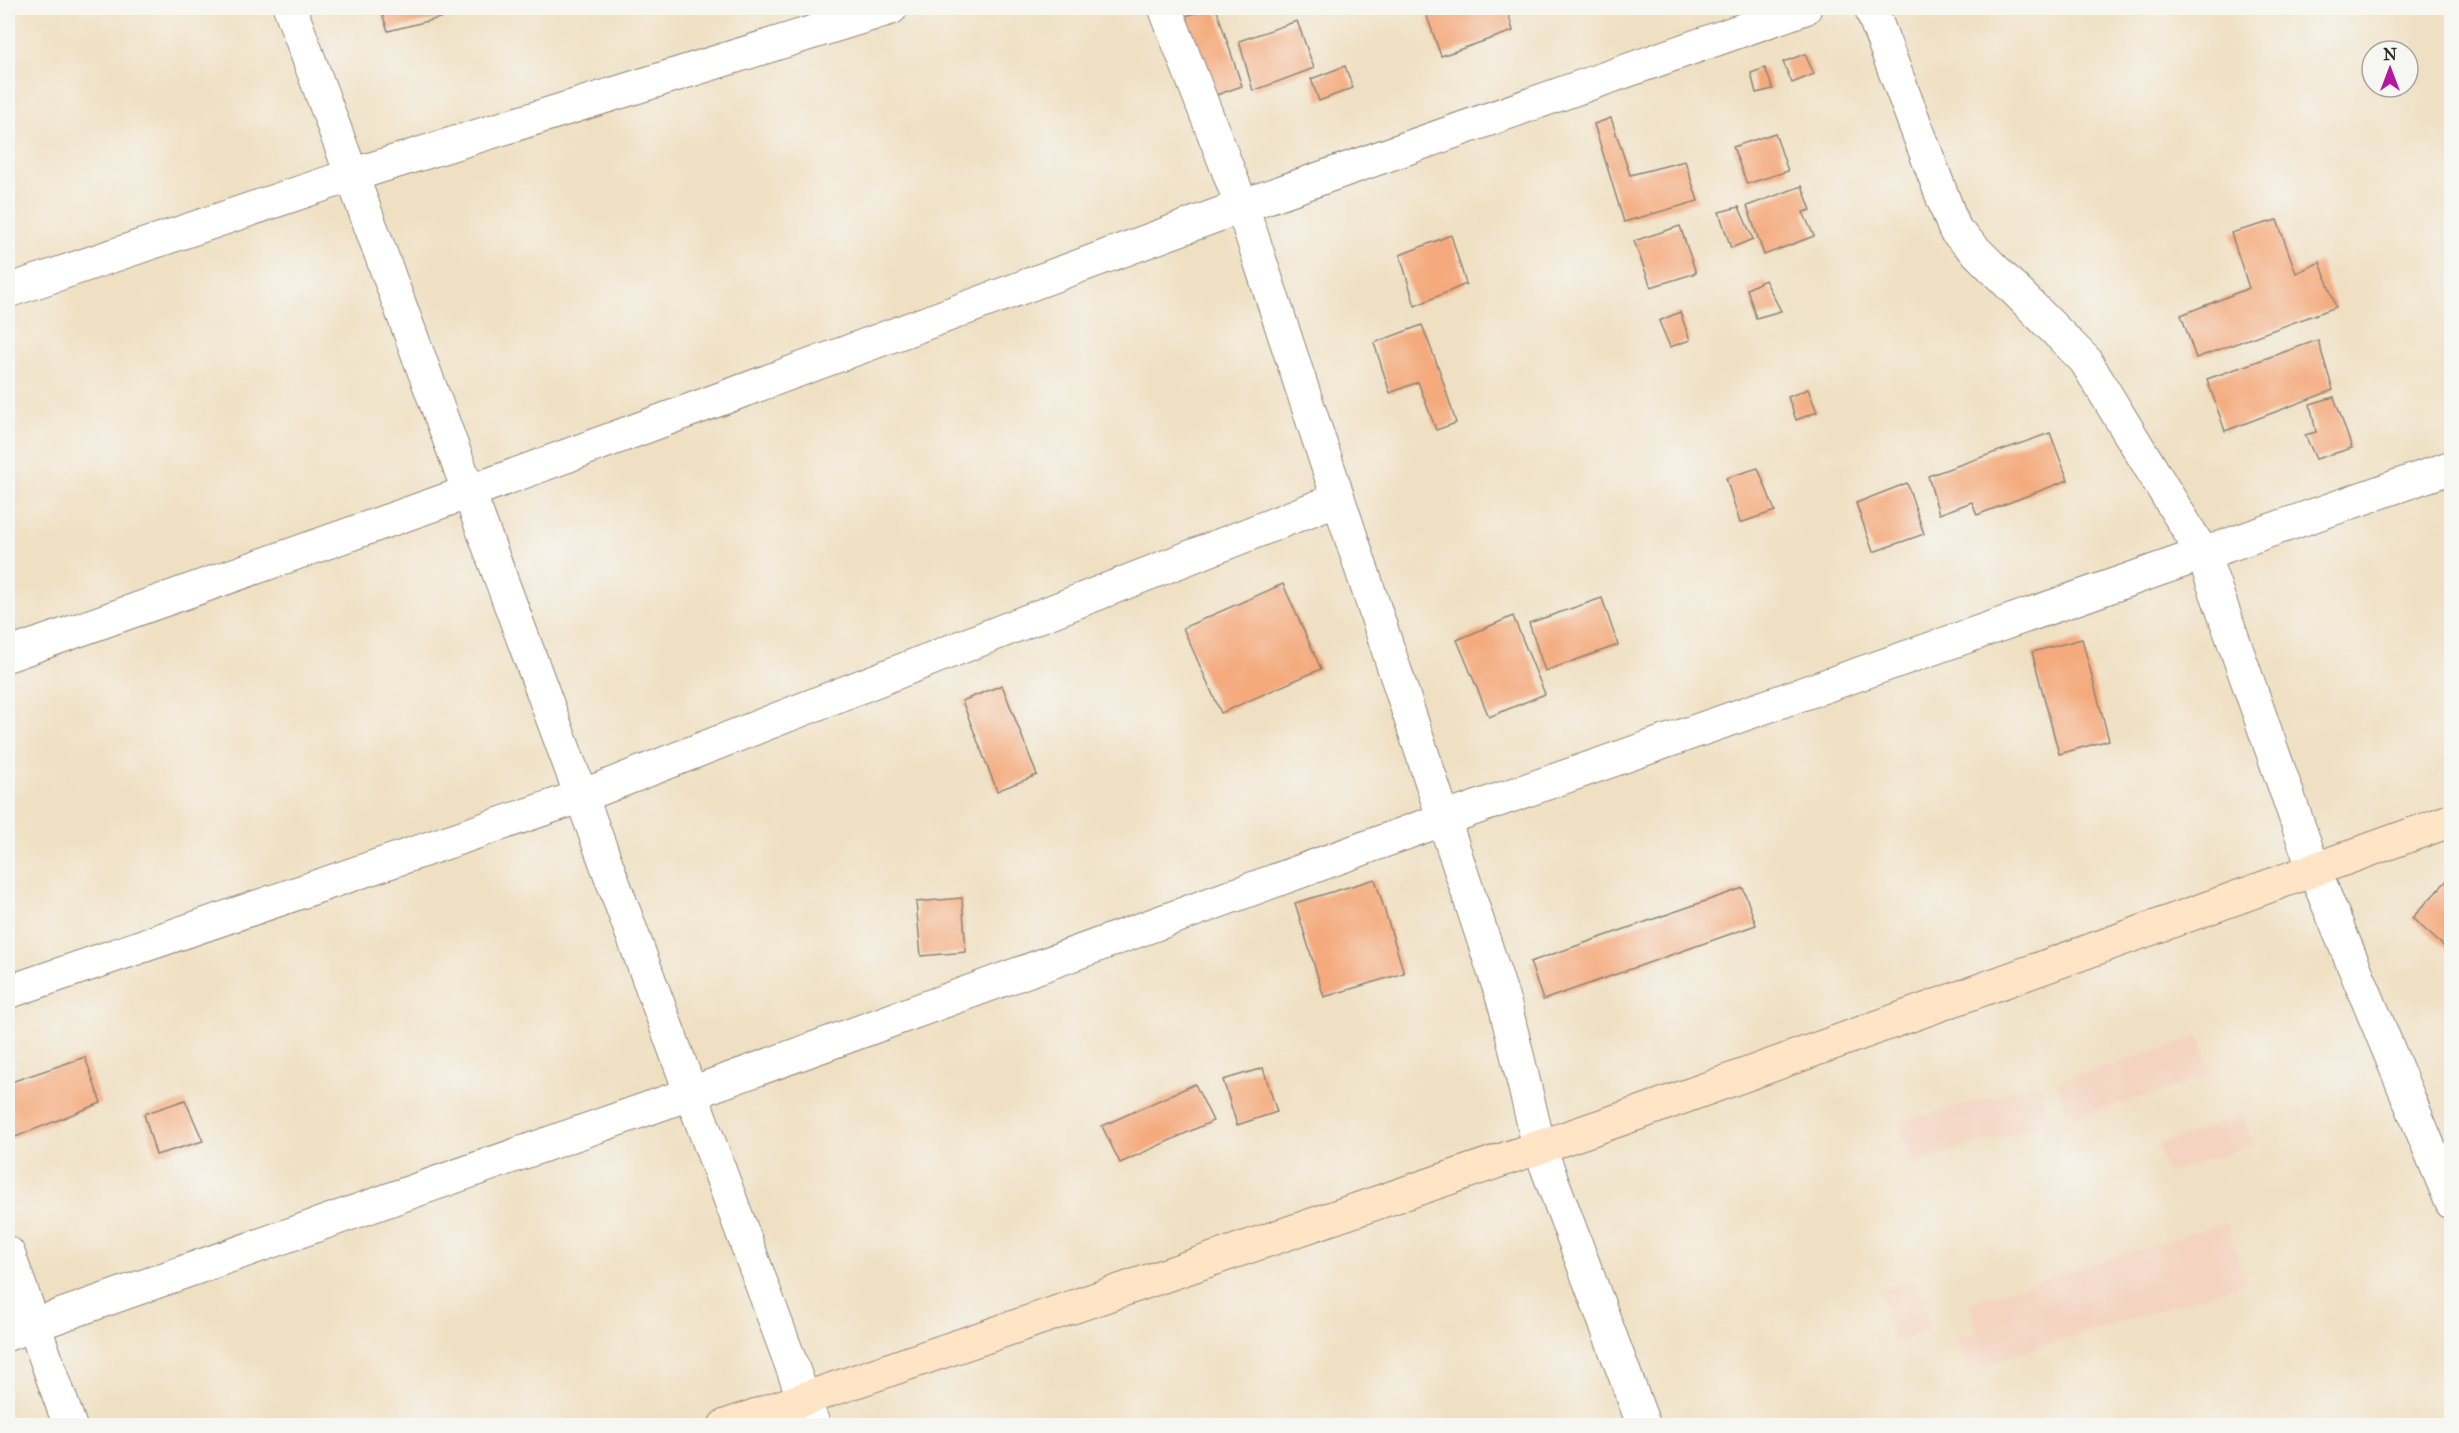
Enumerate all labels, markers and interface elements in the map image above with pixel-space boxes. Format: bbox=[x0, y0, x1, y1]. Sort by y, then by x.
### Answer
north arrow bbox=[2360, 39, 2420, 99]
text: N bbox=[2383, 45, 2397, 64]

